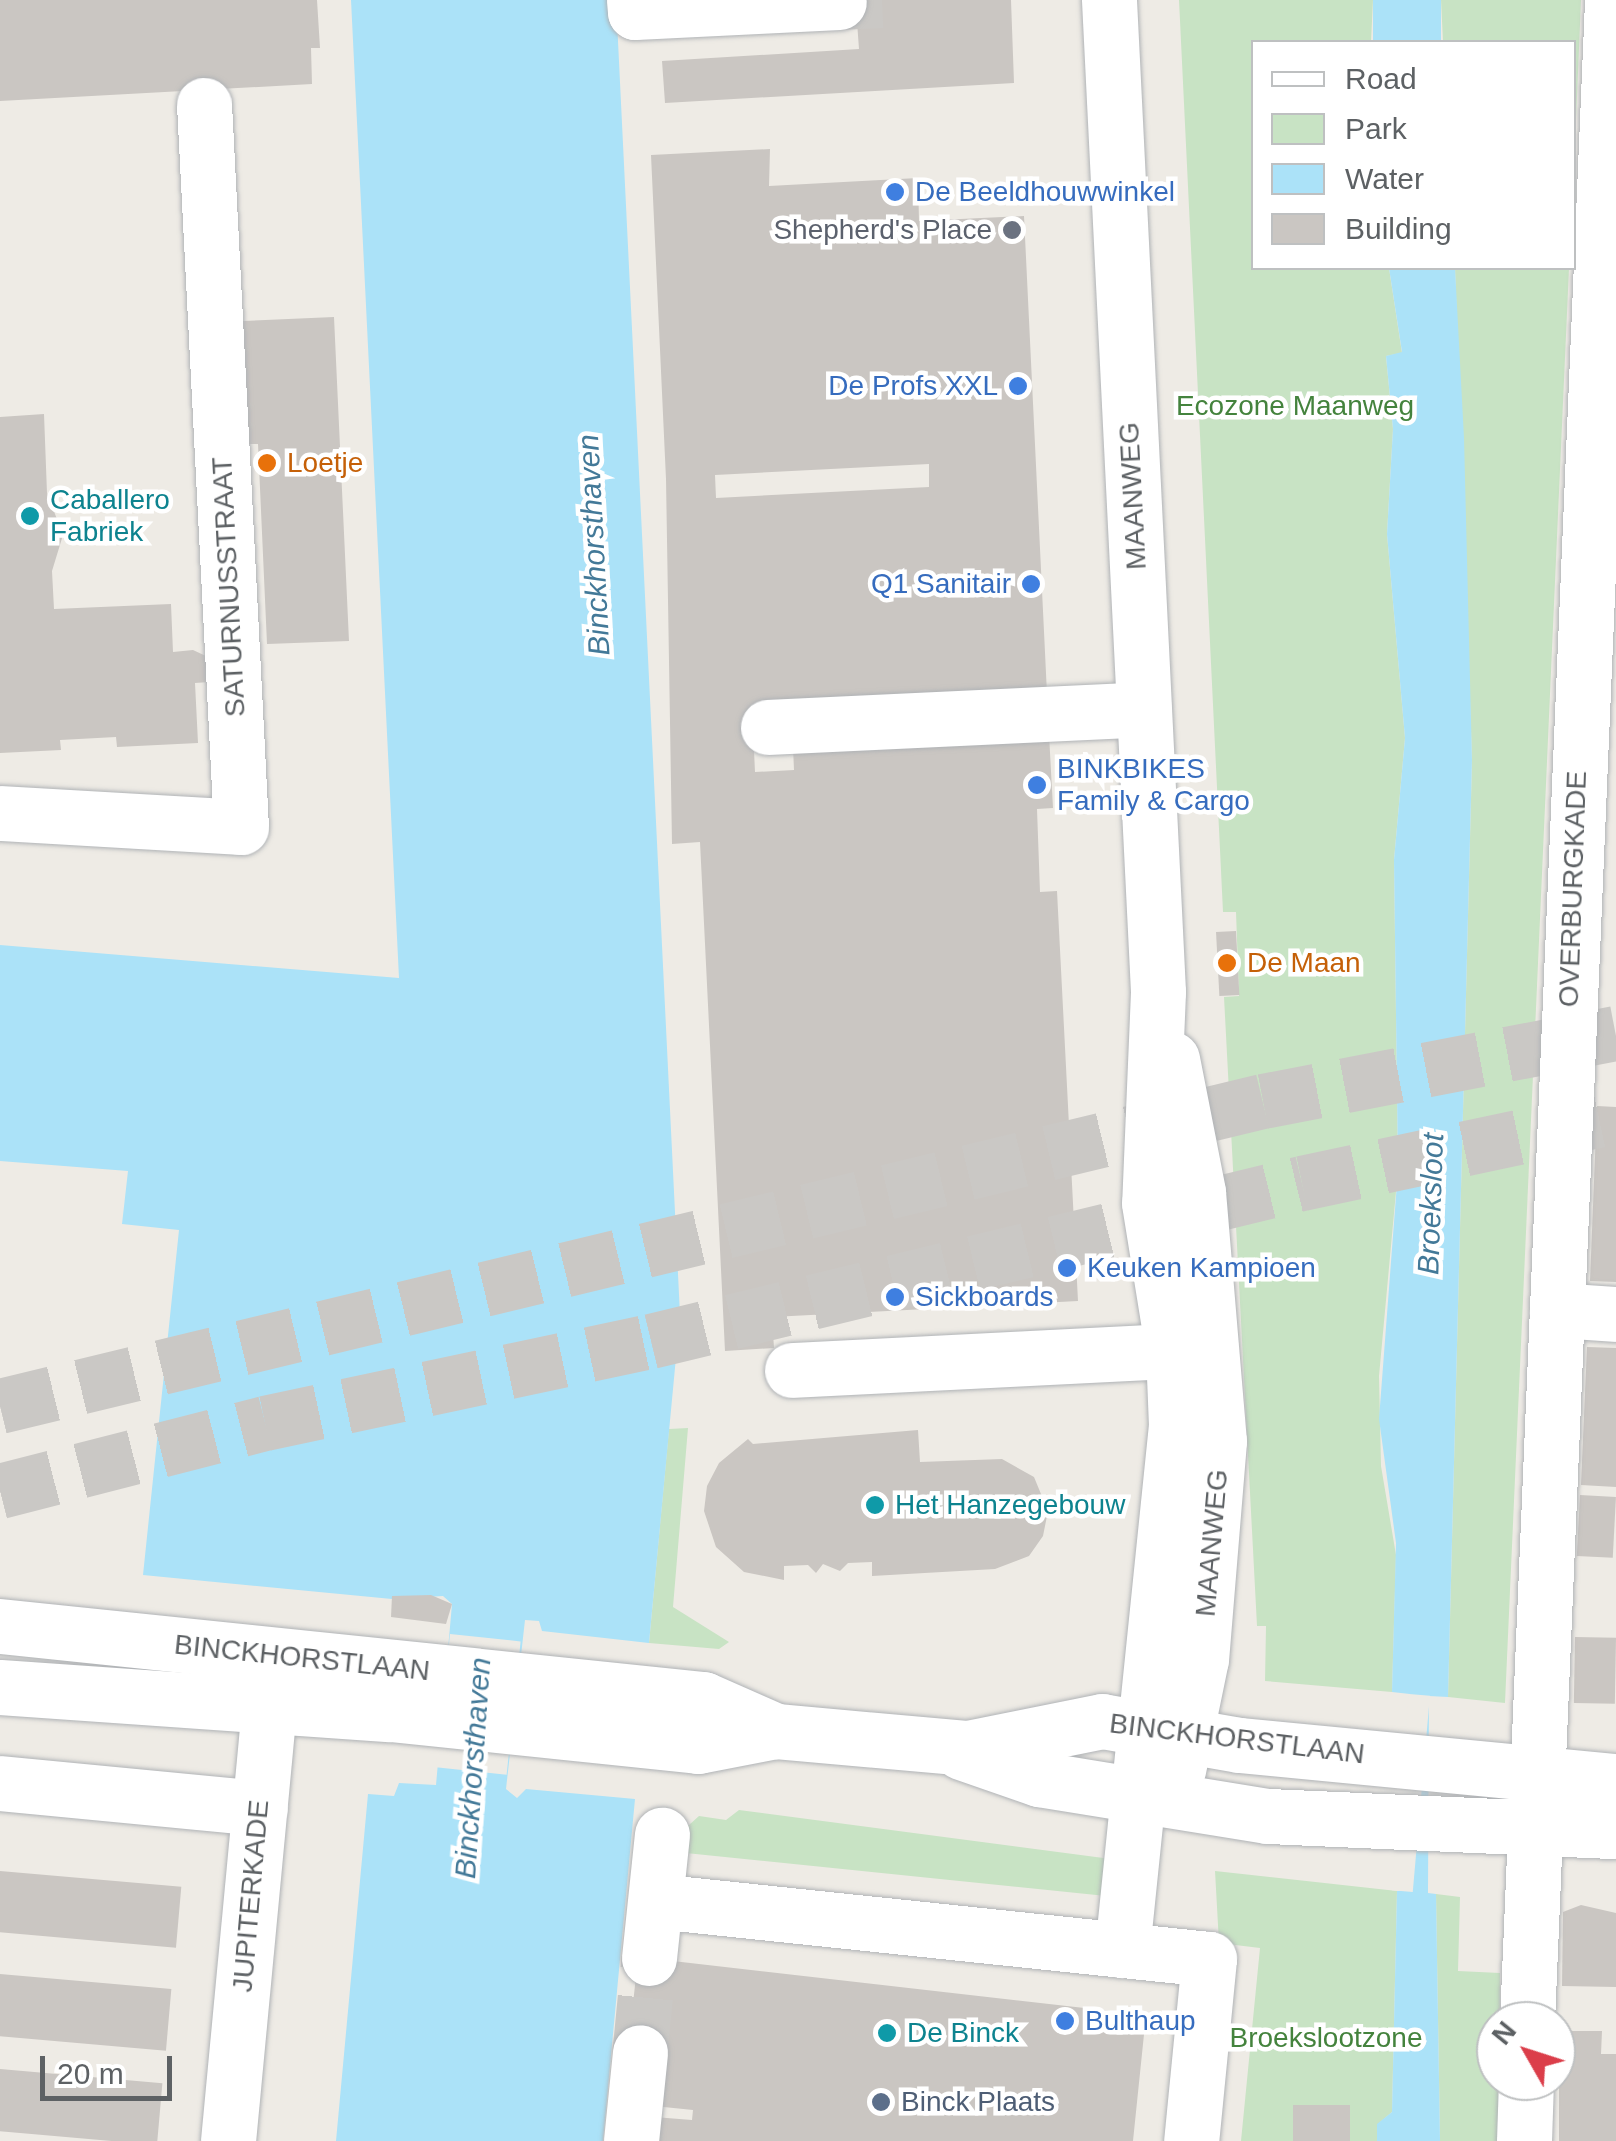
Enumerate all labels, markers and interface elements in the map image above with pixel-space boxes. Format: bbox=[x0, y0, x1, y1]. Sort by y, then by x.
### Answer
legend bbox=[1251, 40, 1576, 270]
text: Road bbox=[1345, 62, 1417, 95]
text: Park bbox=[1345, 112, 1407, 145]
text: Water bbox=[1345, 162, 1424, 195]
place label: De Beeldhouwwinkel bbox=[915, 175, 1175, 209]
marker: De Beeldhouwwinkel bbox=[884, 181, 906, 203]
text: Building bbox=[1345, 212, 1452, 245]
place label: Shepherd's Place bbox=[773, 213, 992, 247]
marker: Shepherd's Place bbox=[1001, 219, 1023, 241]
place label: De Profs XXL bbox=[828, 369, 998, 403]
marker: De Profs XXL bbox=[1007, 375, 1029, 397]
park label: Ecozone Maanweg bbox=[1176, 389, 1414, 423]
street label: MAANWEG bbox=[1112, 421, 1154, 571]
water label: Binckhorsthaven bbox=[570, 433, 618, 657]
place label: Loetje bbox=[287, 446, 363, 480]
marker: Loetje bbox=[256, 452, 278, 474]
street label: SATURNUSSTRAAT bbox=[205, 456, 253, 718]
place label: Caballero Fabriek bbox=[50, 483, 170, 549]
marker: Caballero Fabriek bbox=[19, 505, 41, 527]
place label: Q1 Sanitair bbox=[871, 567, 1011, 601]
marker: Q1 Sanitair bbox=[1020, 573, 1042, 595]
place label: BINKBIKES Family & Cargo bbox=[1057, 752, 1250, 818]
street label: OVERBURGKADE bbox=[1552, 770, 1594, 1008]
marker: BINKBIKES Family & Cargo bbox=[1026, 774, 1048, 796]
place label: De Maan bbox=[1247, 946, 1361, 980]
marker: De Maan bbox=[1216, 952, 1238, 974]
water label: Broeksloot bbox=[1411, 1133, 1451, 1275]
place label: Keuken Kampioen bbox=[1087, 1251, 1316, 1285]
marker: Keuken Kampioen bbox=[1056, 1257, 1078, 1279]
place label: Sickboards bbox=[915, 1280, 1054, 1314]
marker: Sickboards bbox=[884, 1286, 906, 1308]
street label: MAANWEG bbox=[1189, 1468, 1235, 1618]
place label: Het Hanzegebouw bbox=[895, 1488, 1125, 1522]
marker: Het Hanzegebouw bbox=[864, 1494, 886, 1516]
street label: BINCKHORSTLAAN bbox=[173, 1628, 431, 1688]
water label: Binckhorsthaven bbox=[447, 1656, 499, 1880]
street label: BINCKHORSTLAAN bbox=[1108, 1707, 1366, 1771]
street label: JUPITERKADE bbox=[226, 1798, 276, 1994]
north arrow bbox=[1476, 2001, 1576, 2101]
place label: Bulthaup bbox=[1085, 2004, 1196, 2038]
marker: Bulthaup bbox=[1054, 2010, 1076, 2032]
text: N bbox=[1485, 2015, 1522, 2051]
place label: De Binck bbox=[907, 2016, 1019, 2050]
park label: Broekslootzone bbox=[1229, 2021, 1423, 2055]
marker: De Binck bbox=[876, 2022, 898, 2044]
scale bar bbox=[45, 2036, 178, 2098]
text: 20 m bbox=[57, 2057, 124, 2090]
place label: Binck Plaats bbox=[901, 2085, 1055, 2119]
marker: Binck Plaats bbox=[870, 2091, 892, 2113]

